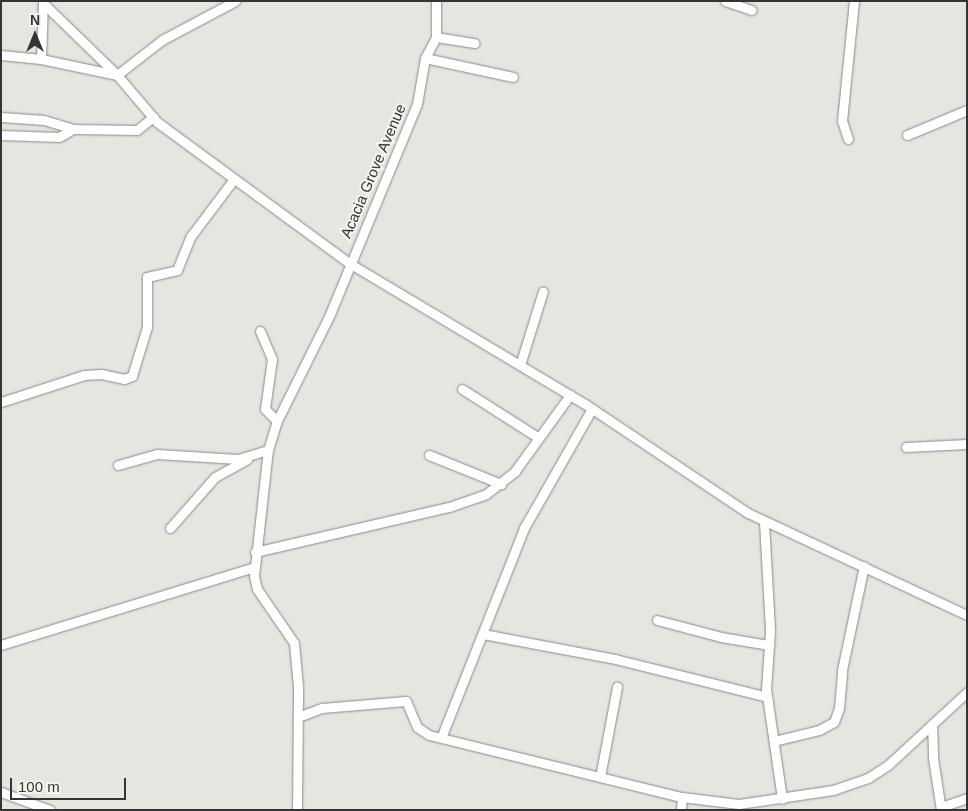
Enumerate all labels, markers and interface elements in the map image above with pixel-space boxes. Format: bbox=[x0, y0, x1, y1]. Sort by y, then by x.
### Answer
north arrow bbox=[10, 10, 60, 60]
text: N bbox=[30, 12, 40, 28]
street label: Acacia Grove Avenue bbox=[336, 101, 410, 241]
scale bar bbox=[12, 768, 129, 800]
text: 100 m bbox=[18, 778, 60, 795]

